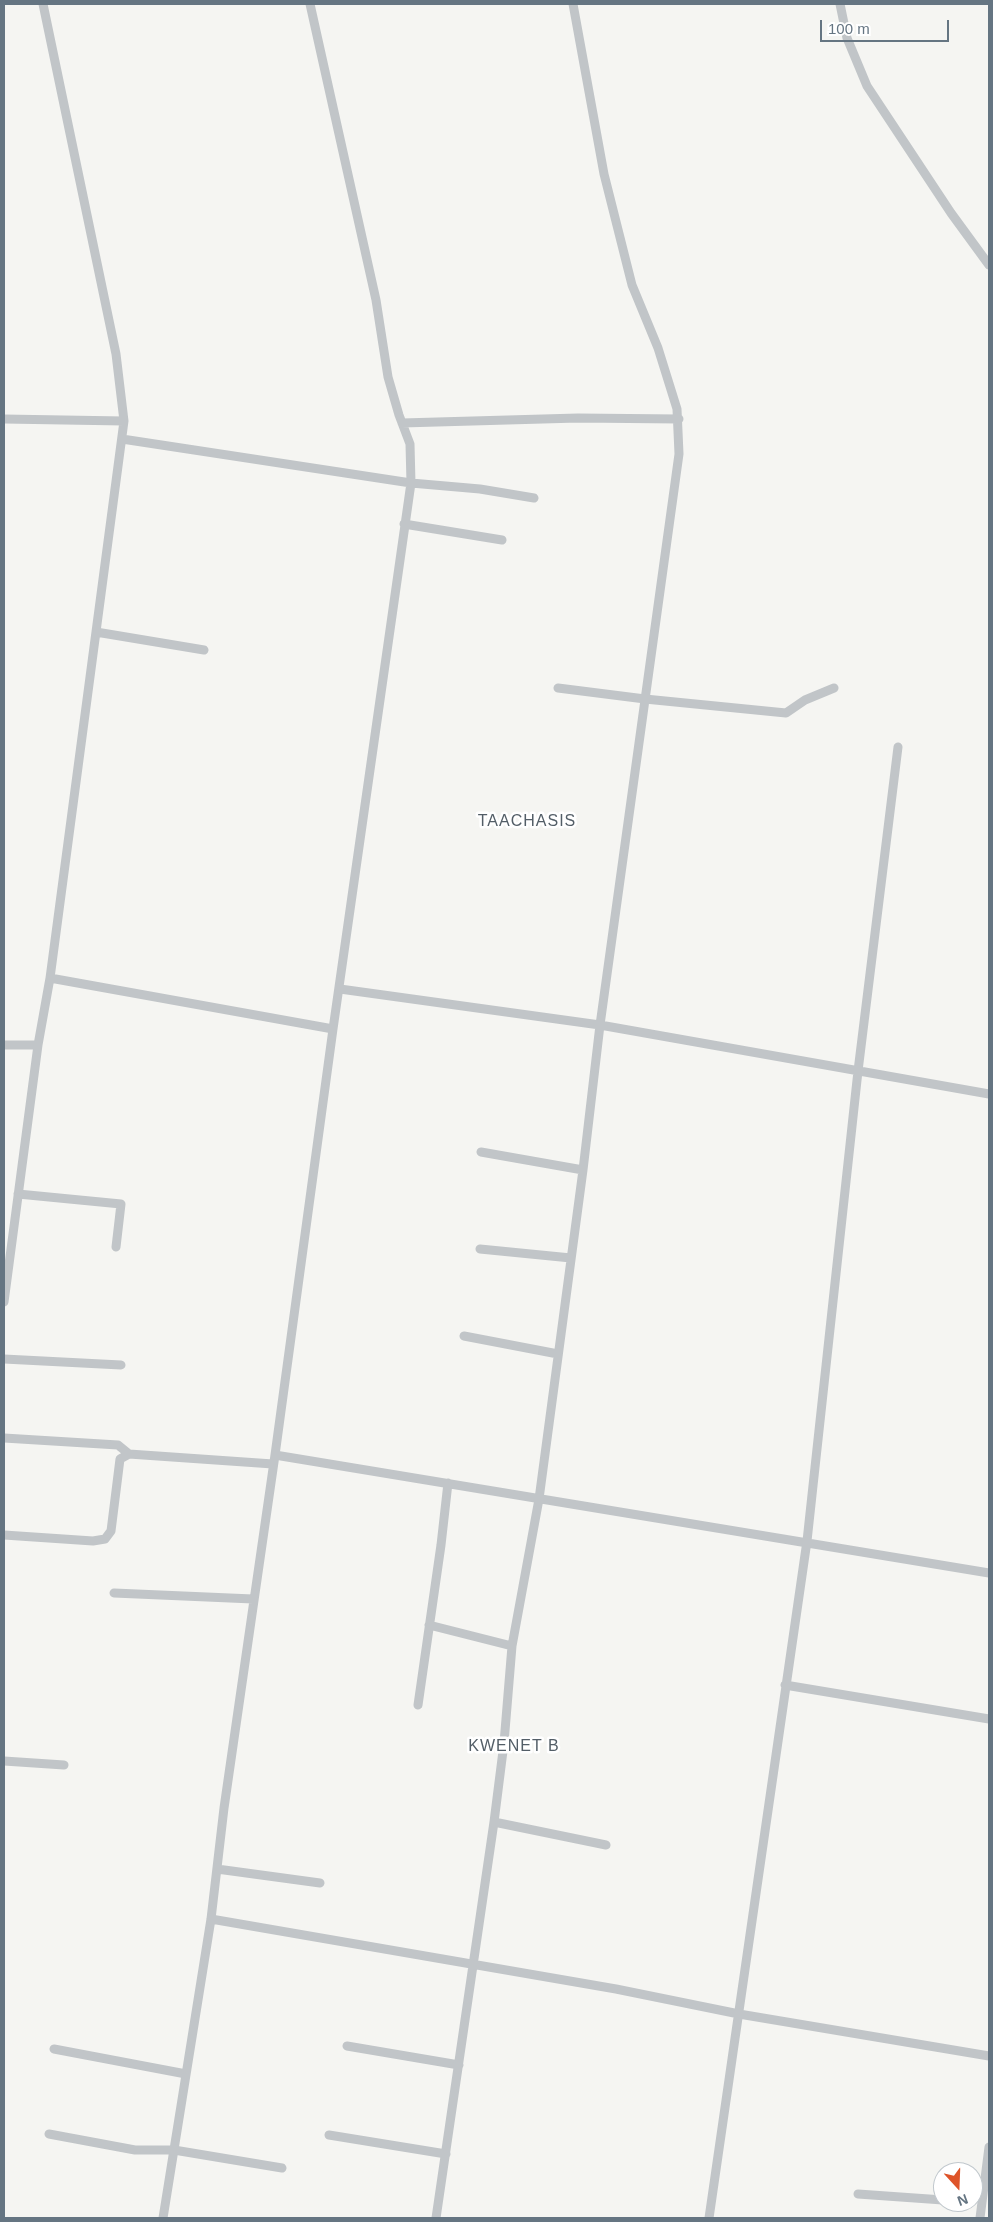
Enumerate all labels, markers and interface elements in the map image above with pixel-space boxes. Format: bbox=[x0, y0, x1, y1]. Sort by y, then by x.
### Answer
scale bar bbox=[823, 10, 952, 42]
text: 100 m bbox=[828, 20, 870, 37]
district label: TAACHASIS bbox=[477, 812, 577, 832]
district label: KWENET B bbox=[467, 1737, 561, 1757]
north arrow bbox=[933, 2162, 983, 2212]
text: N bbox=[955, 2191, 970, 2209]

